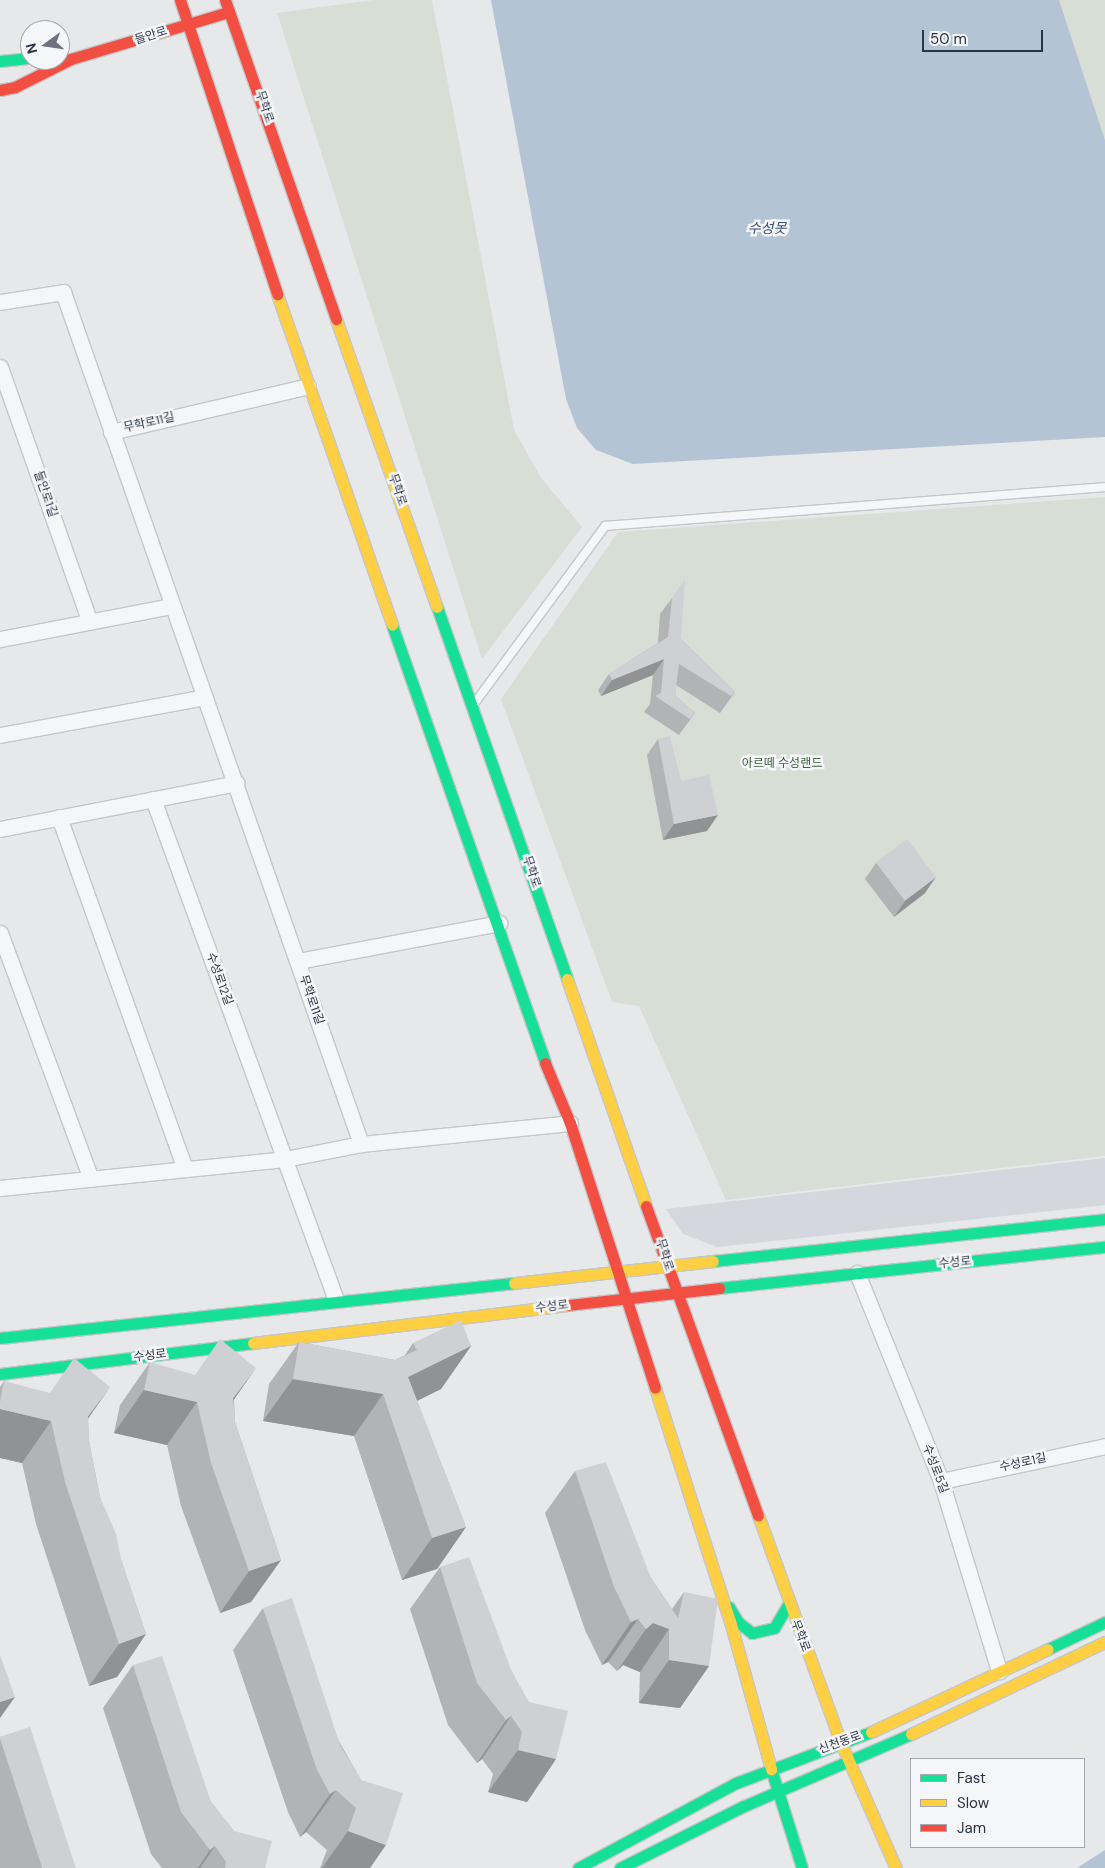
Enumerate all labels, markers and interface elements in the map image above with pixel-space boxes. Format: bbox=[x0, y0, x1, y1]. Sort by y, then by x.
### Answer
north arrow bbox=[20, 20, 70, 70]
scale bar bbox=[925, 20, 1046, 52]
street label: 들안로 bbox=[133, 24, 169, 48]
text: 50 m bbox=[930, 29, 967, 49]
text: N bbox=[21, 41, 41, 56]
street label: 무학로 bbox=[252, 89, 276, 125]
water label: 수성못 bbox=[748, 220, 786, 236]
street label: 무학로11길 bbox=[122, 410, 176, 436]
street label: 들안로1길 bbox=[30, 469, 60, 519]
street label: 무학로 bbox=[385, 472, 409, 508]
park label: 아르떼 수성랜드 bbox=[742, 757, 822, 771]
street label: 무학로 bbox=[519, 854, 543, 890]
street label: 수성로12길 bbox=[203, 951, 235, 1007]
street label: 무학로11길 bbox=[296, 973, 326, 1027]
street label: 무학로 bbox=[652, 1237, 676, 1273]
street label: 수성로 bbox=[938, 1254, 972, 1272]
street label: 수성로 bbox=[535, 1298, 569, 1316]
street label: 수성로 bbox=[133, 1347, 167, 1365]
street label: 수성로5길 bbox=[919, 1442, 951, 1496]
street label: 수성로1길 bbox=[998, 1451, 1048, 1475]
street label: 무학로 bbox=[787, 1618, 813, 1654]
street label: 신천동로 bbox=[817, 1729, 863, 1757]
legend bbox=[910, 1758, 1085, 1848]
text: Fast bbox=[957, 1768, 986, 1788]
text: Slow bbox=[957, 1793, 989, 1813]
text: Jam bbox=[957, 1818, 986, 1838]

